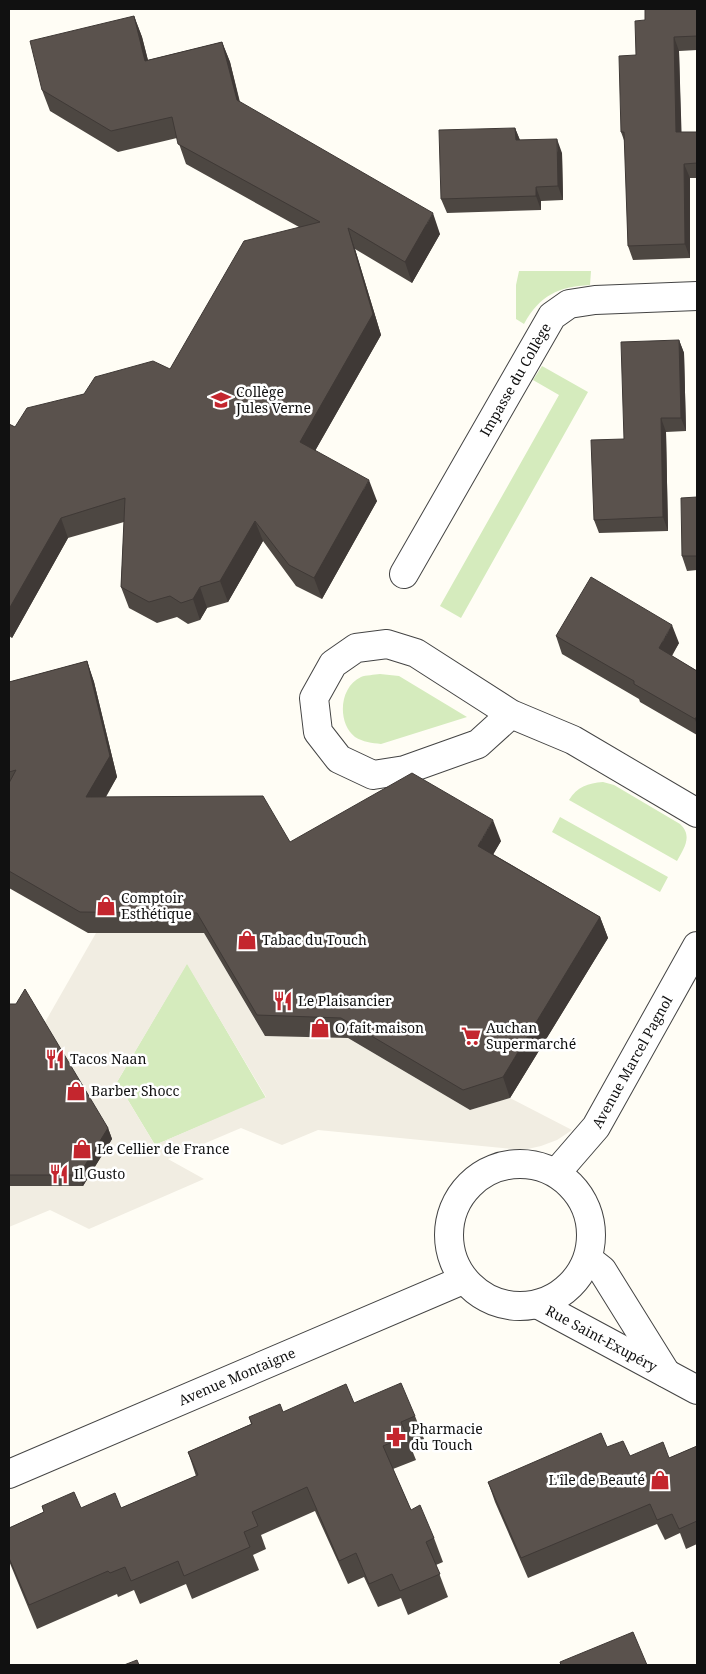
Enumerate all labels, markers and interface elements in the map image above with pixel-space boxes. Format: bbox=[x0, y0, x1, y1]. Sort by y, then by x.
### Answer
street label: Impasse du Collège bbox=[475, 319, 555, 440]
place label: Collège Jules Verne bbox=[235, 382, 311, 417]
school or university icon: Collège Jules Verne bbox=[210, 389, 232, 411]
place label: Comptoir Esthétique bbox=[121, 888, 192, 923]
shop icon: Comptoir Esthétique bbox=[95, 895, 117, 917]
shop icon: Tabac du Touch bbox=[236, 929, 258, 951]
place label: Tabac du Touch bbox=[262, 930, 367, 949]
restaurant icon: Le Plaisancier bbox=[272, 990, 294, 1012]
place label: Le Plaisancier bbox=[298, 991, 392, 1010]
street label: Avenue Marcel Pagnol bbox=[587, 991, 677, 1131]
shop icon: O fait maison bbox=[309, 1017, 331, 1039]
place label: O fait maison bbox=[335, 1018, 424, 1037]
place label: Auchan Supermarché bbox=[486, 1018, 576, 1053]
supermarket icon: Auchan Supermarché bbox=[460, 1025, 482, 1047]
restaurant icon: Tacos Naan bbox=[44, 1048, 66, 1070]
place label: Tacos Naan bbox=[70, 1049, 146, 1068]
shop icon: Barber Shocc bbox=[65, 1080, 87, 1102]
place label: Barber Shocc bbox=[91, 1081, 179, 1100]
shop icon: Le Cellier de France bbox=[71, 1138, 93, 1160]
place label: Le Cellier de France bbox=[97, 1139, 229, 1158]
restaurant icon: Il Gusto bbox=[48, 1163, 70, 1185]
place label: Il Gusto bbox=[74, 1164, 125, 1183]
street label: Rue Saint-Exupéry bbox=[543, 1300, 661, 1376]
street label: Avenue Montaigne bbox=[175, 1343, 298, 1409]
place label: Pharmacie du Touch bbox=[411, 1419, 483, 1454]
pharmacy icon: Pharmacie du Touch bbox=[385, 1426, 407, 1448]
shop icon: L'île de Beauté bbox=[649, 1469, 671, 1491]
place label: L'île de Beauté bbox=[549, 1470, 645, 1489]

